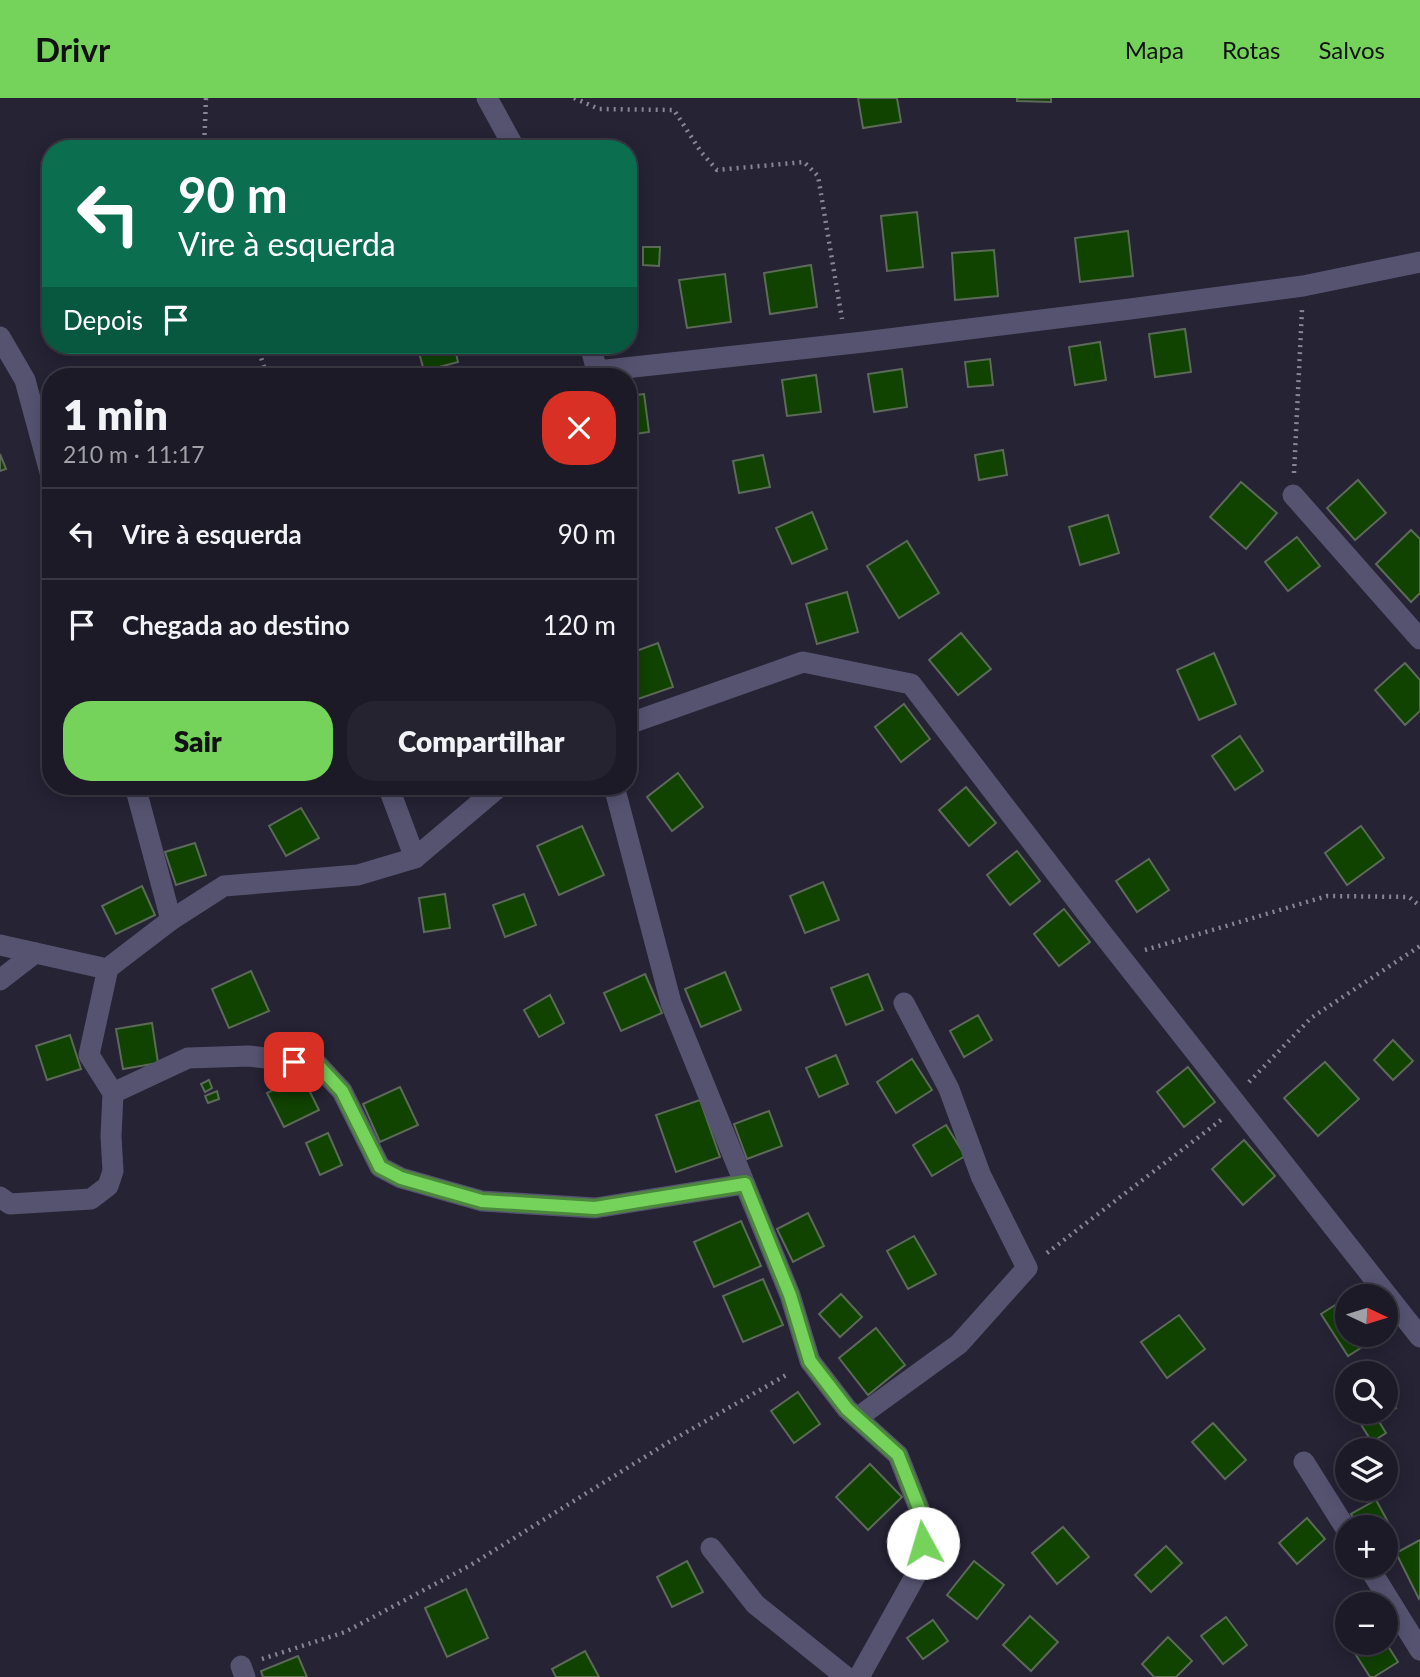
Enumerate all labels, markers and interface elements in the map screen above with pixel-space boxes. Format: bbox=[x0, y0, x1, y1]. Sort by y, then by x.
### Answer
text: Drivr bbox=[35, 29, 110, 69]
text: Mapa bbox=[1125, 35, 1184, 64]
text: Rotas bbox=[1222, 35, 1281, 64]
text: Salvos bbox=[1319, 35, 1385, 64]
text: 90 m bbox=[178, 165, 288, 223]
icon: left bbox=[63, 168, 154, 259]
text: Vire à esquerda bbox=[178, 224, 396, 263]
icon: arrive bbox=[157, 301, 195, 339]
text: Depois bbox=[63, 304, 143, 336]
text: 1 min bbox=[63, 389, 168, 439]
button: close bbox=[542, 391, 616, 465]
text: 210 m · 11:17 bbox=[63, 440, 205, 468]
icon: left bbox=[63, 515, 101, 553]
text: Vire à esquerda bbox=[122, 518, 302, 550]
text: 90 m bbox=[558, 518, 616, 550]
icon: arrive bbox=[63, 606, 101, 644]
text: Chegada ao destino bbox=[122, 609, 350, 641]
text: 120 m bbox=[543, 609, 616, 641]
button: Sair bbox=[63, 701, 333, 781]
button: Compartilhar bbox=[347, 701, 616, 781]
pin bbox=[264, 1032, 324, 1092]
icon: arrive bbox=[275, 1043, 313, 1081]
north arrow bbox=[1335, 1284, 1398, 1348]
map controls bbox=[1335, 1284, 1398, 1655]
button: search bbox=[1335, 1361, 1398, 1424]
button: layers bbox=[1335, 1438, 1398, 1501]
position arrow bbox=[886, 1506, 960, 1580]
button: + bbox=[1335, 1515, 1398, 1578]
button: − bbox=[1335, 1592, 1398, 1655]

